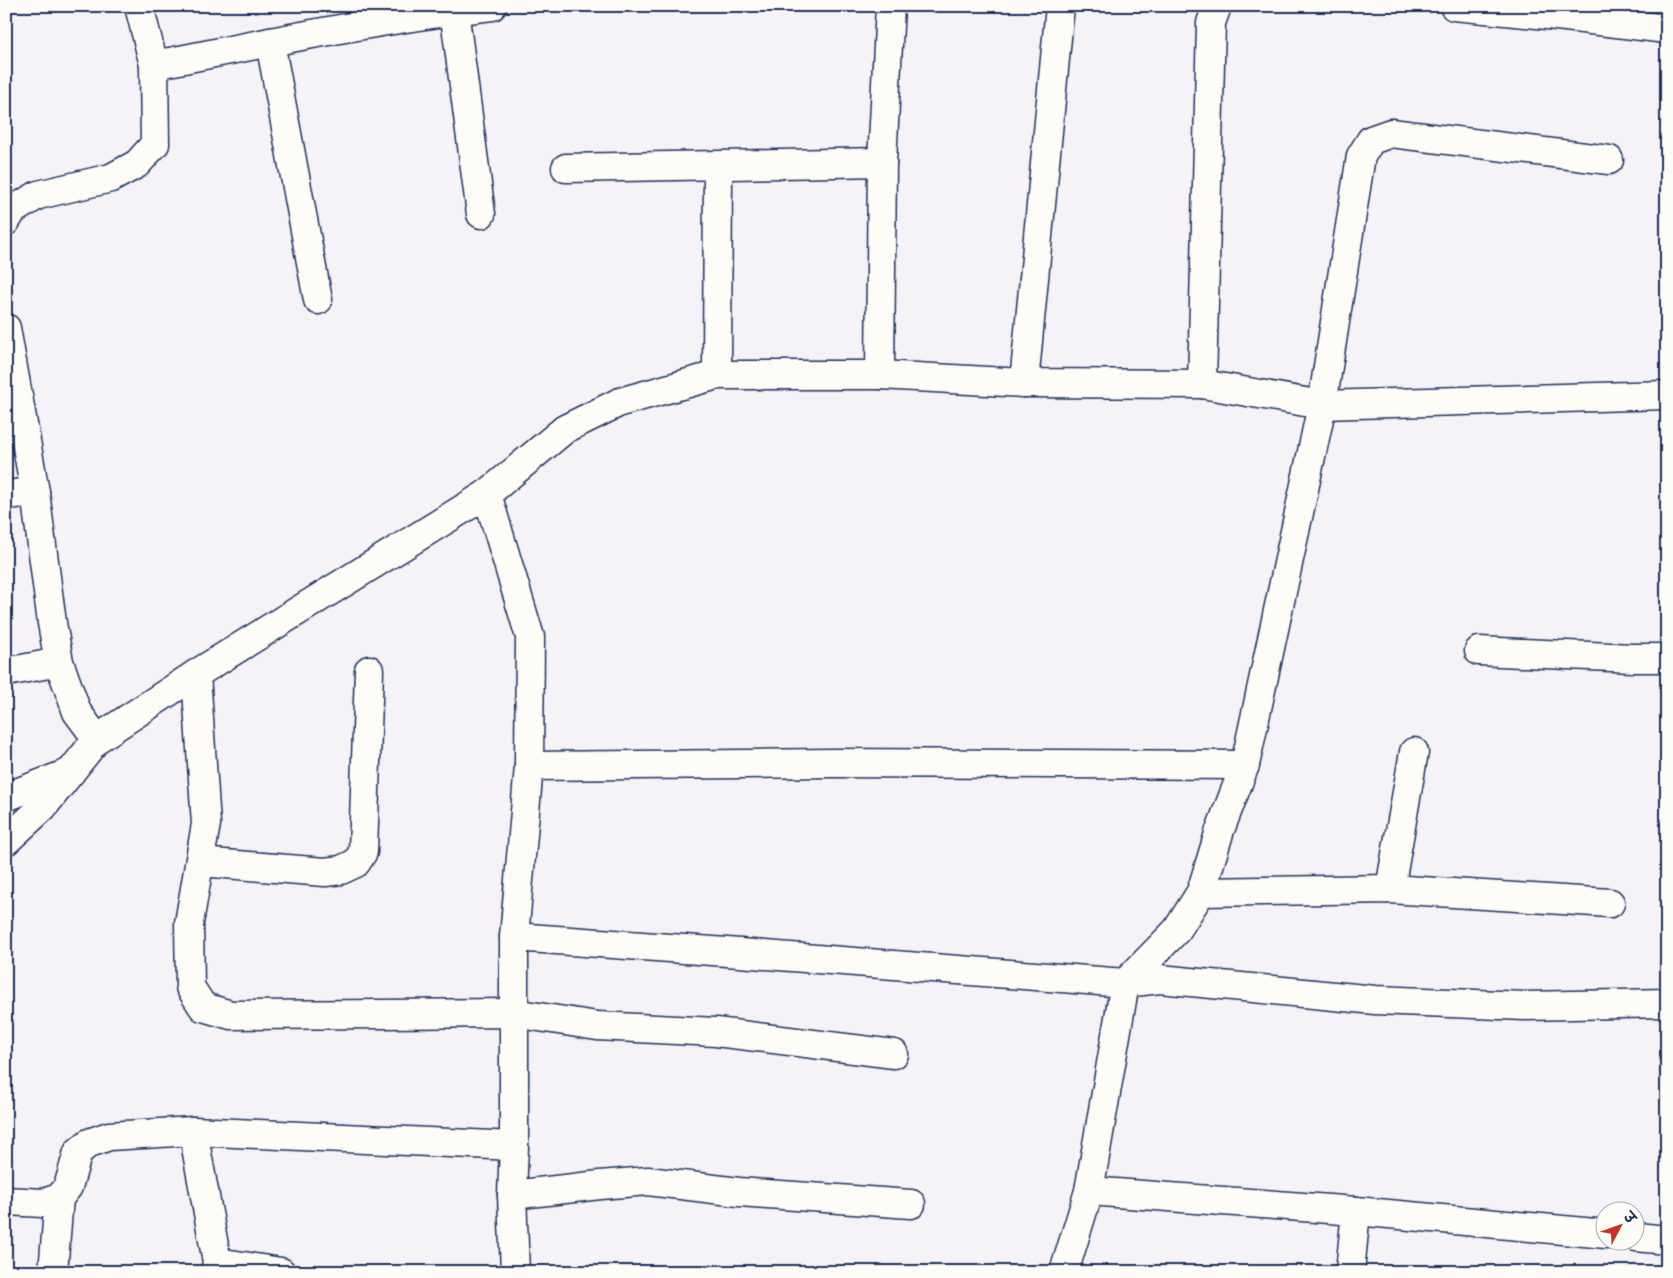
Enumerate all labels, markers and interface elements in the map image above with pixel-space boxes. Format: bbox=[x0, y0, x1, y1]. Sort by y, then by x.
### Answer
north arrow bbox=[1596, 1200, 1646, 1250]
text: उ bbox=[1618, 1205, 1642, 1229]

